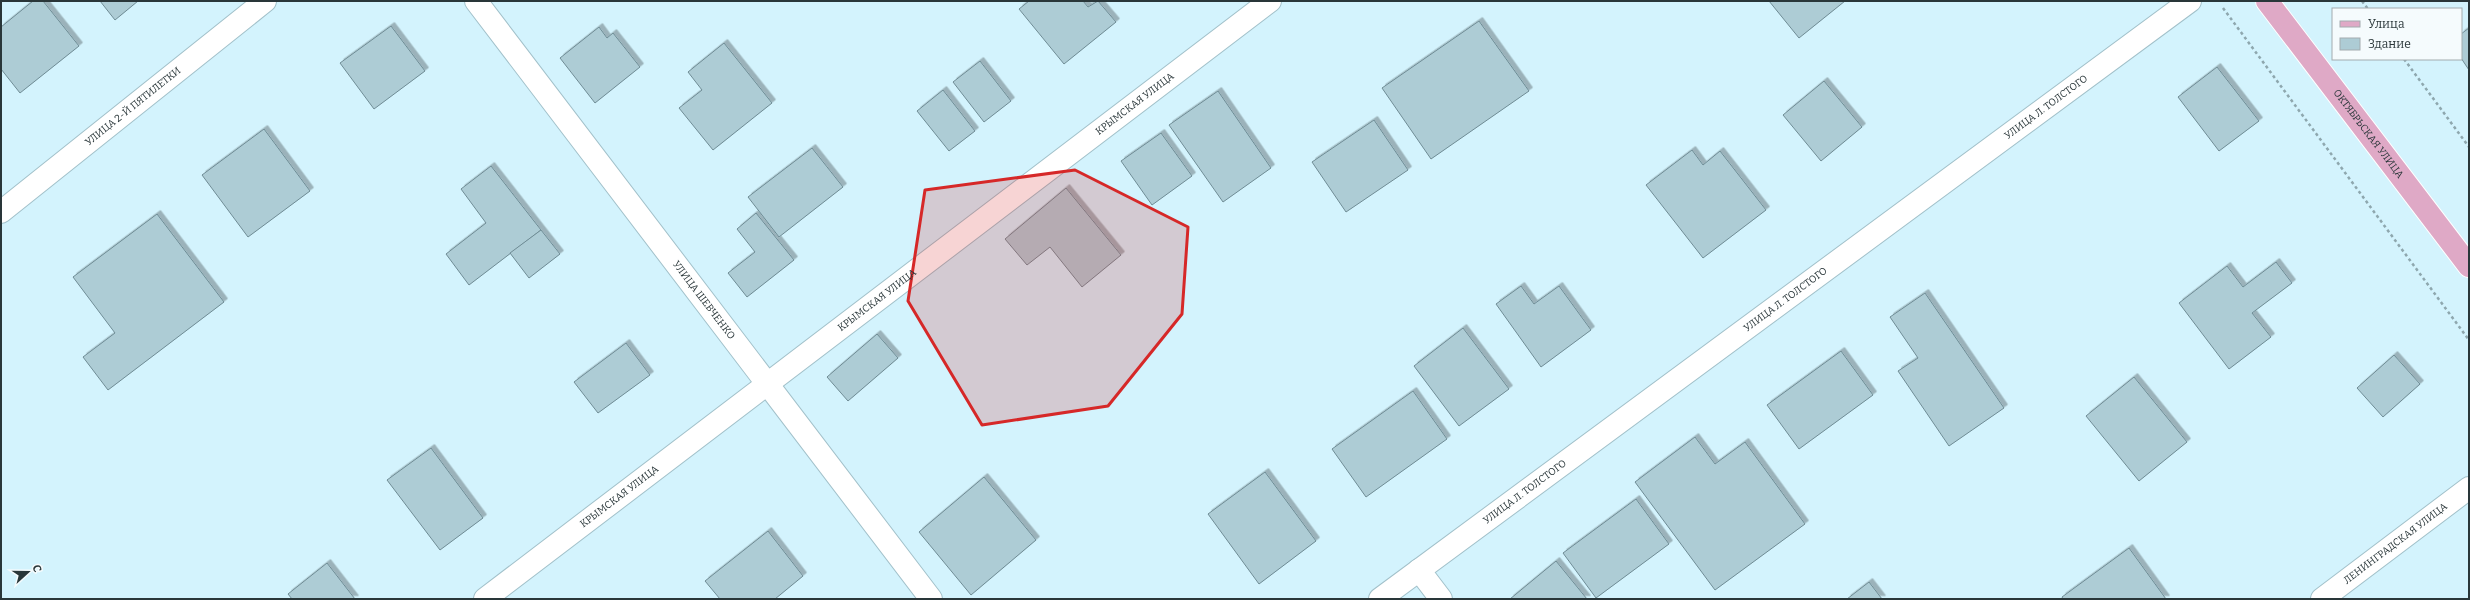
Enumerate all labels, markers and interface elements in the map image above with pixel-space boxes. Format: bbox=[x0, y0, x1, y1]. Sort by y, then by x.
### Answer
legend bbox=[2332, 8, 2462, 60]
text: Улица bbox=[2368, 17, 2405, 31]
text: Здание bbox=[2368, 37, 2411, 51]
street label: УЛИЦА 2-Й ПЯТИЛЕТКИ bbox=[83, 65, 183, 148]
street label: КРЫМСКАЯ УЛИЦА bbox=[1093, 70, 1177, 138]
street label: УЛИЦА Л. ТОЛСТОГО bbox=[2002, 73, 2090, 142]
street label: ОКТЯБРЬСКАЯ УЛИЦА bbox=[2331, 87, 2406, 181]
street label: УЛИЦА ШЕВЧЕНКО bbox=[670, 259, 737, 342]
street label: УЛИЦА Л. ТОЛСТОГО bbox=[1741, 265, 1829, 334]
street label: КРЫМСКАЯ УЛИЦА bbox=[836, 266, 919, 334]
street label: УЛИЦА Л. ТОЛСТОГО bbox=[1481, 457, 1569, 527]
street label: КРЫМСКАЯ УЛИЦА bbox=[578, 462, 662, 530]
street label: ЛЕНИНГРАДСКАЯ УЛИЦА bbox=[2341, 500, 2450, 587]
north arrow bbox=[8, 552, 48, 592]
text: С bbox=[30, 563, 44, 574]

